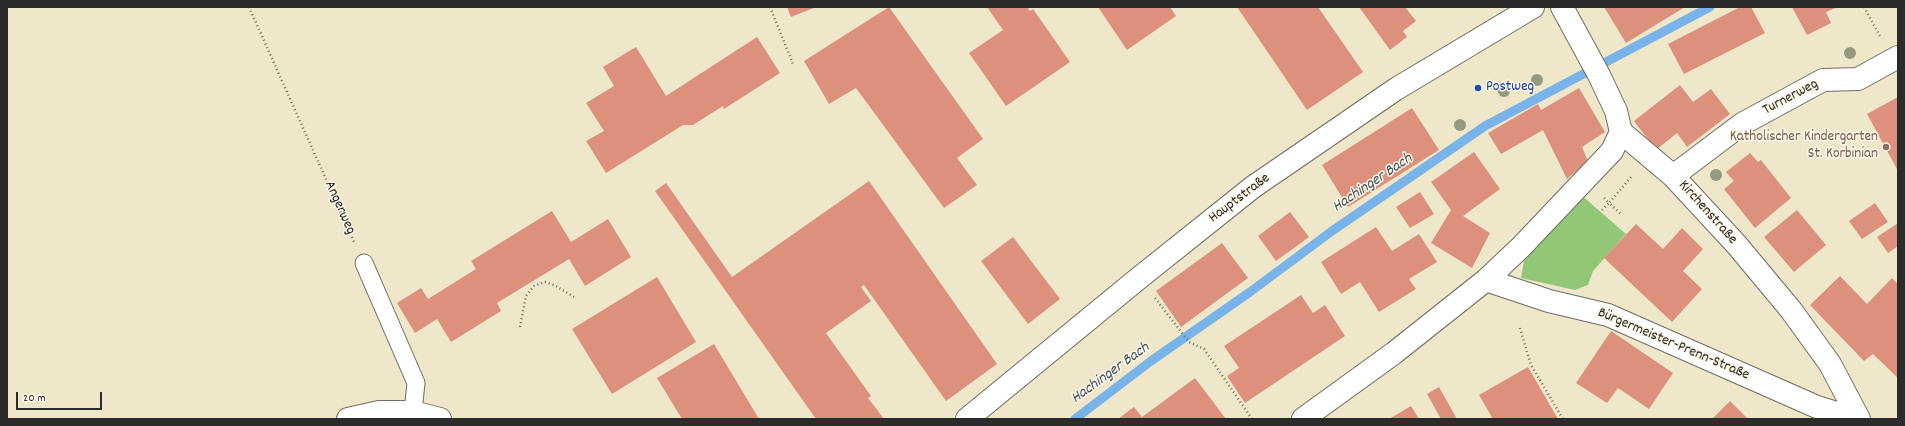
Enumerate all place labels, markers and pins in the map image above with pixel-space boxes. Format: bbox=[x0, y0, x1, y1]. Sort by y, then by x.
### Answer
place label: Postweg bbox=[1486, 79, 1534, 97]
marker: Postweg bbox=[1473, 83, 1483, 93]
place label: Katholischer Kindergarten St. Korbinian bbox=[1730, 129, 1878, 164]
marker: Katholischer Kindergarten St. Korbinian bbox=[1881, 142, 1891, 152]

